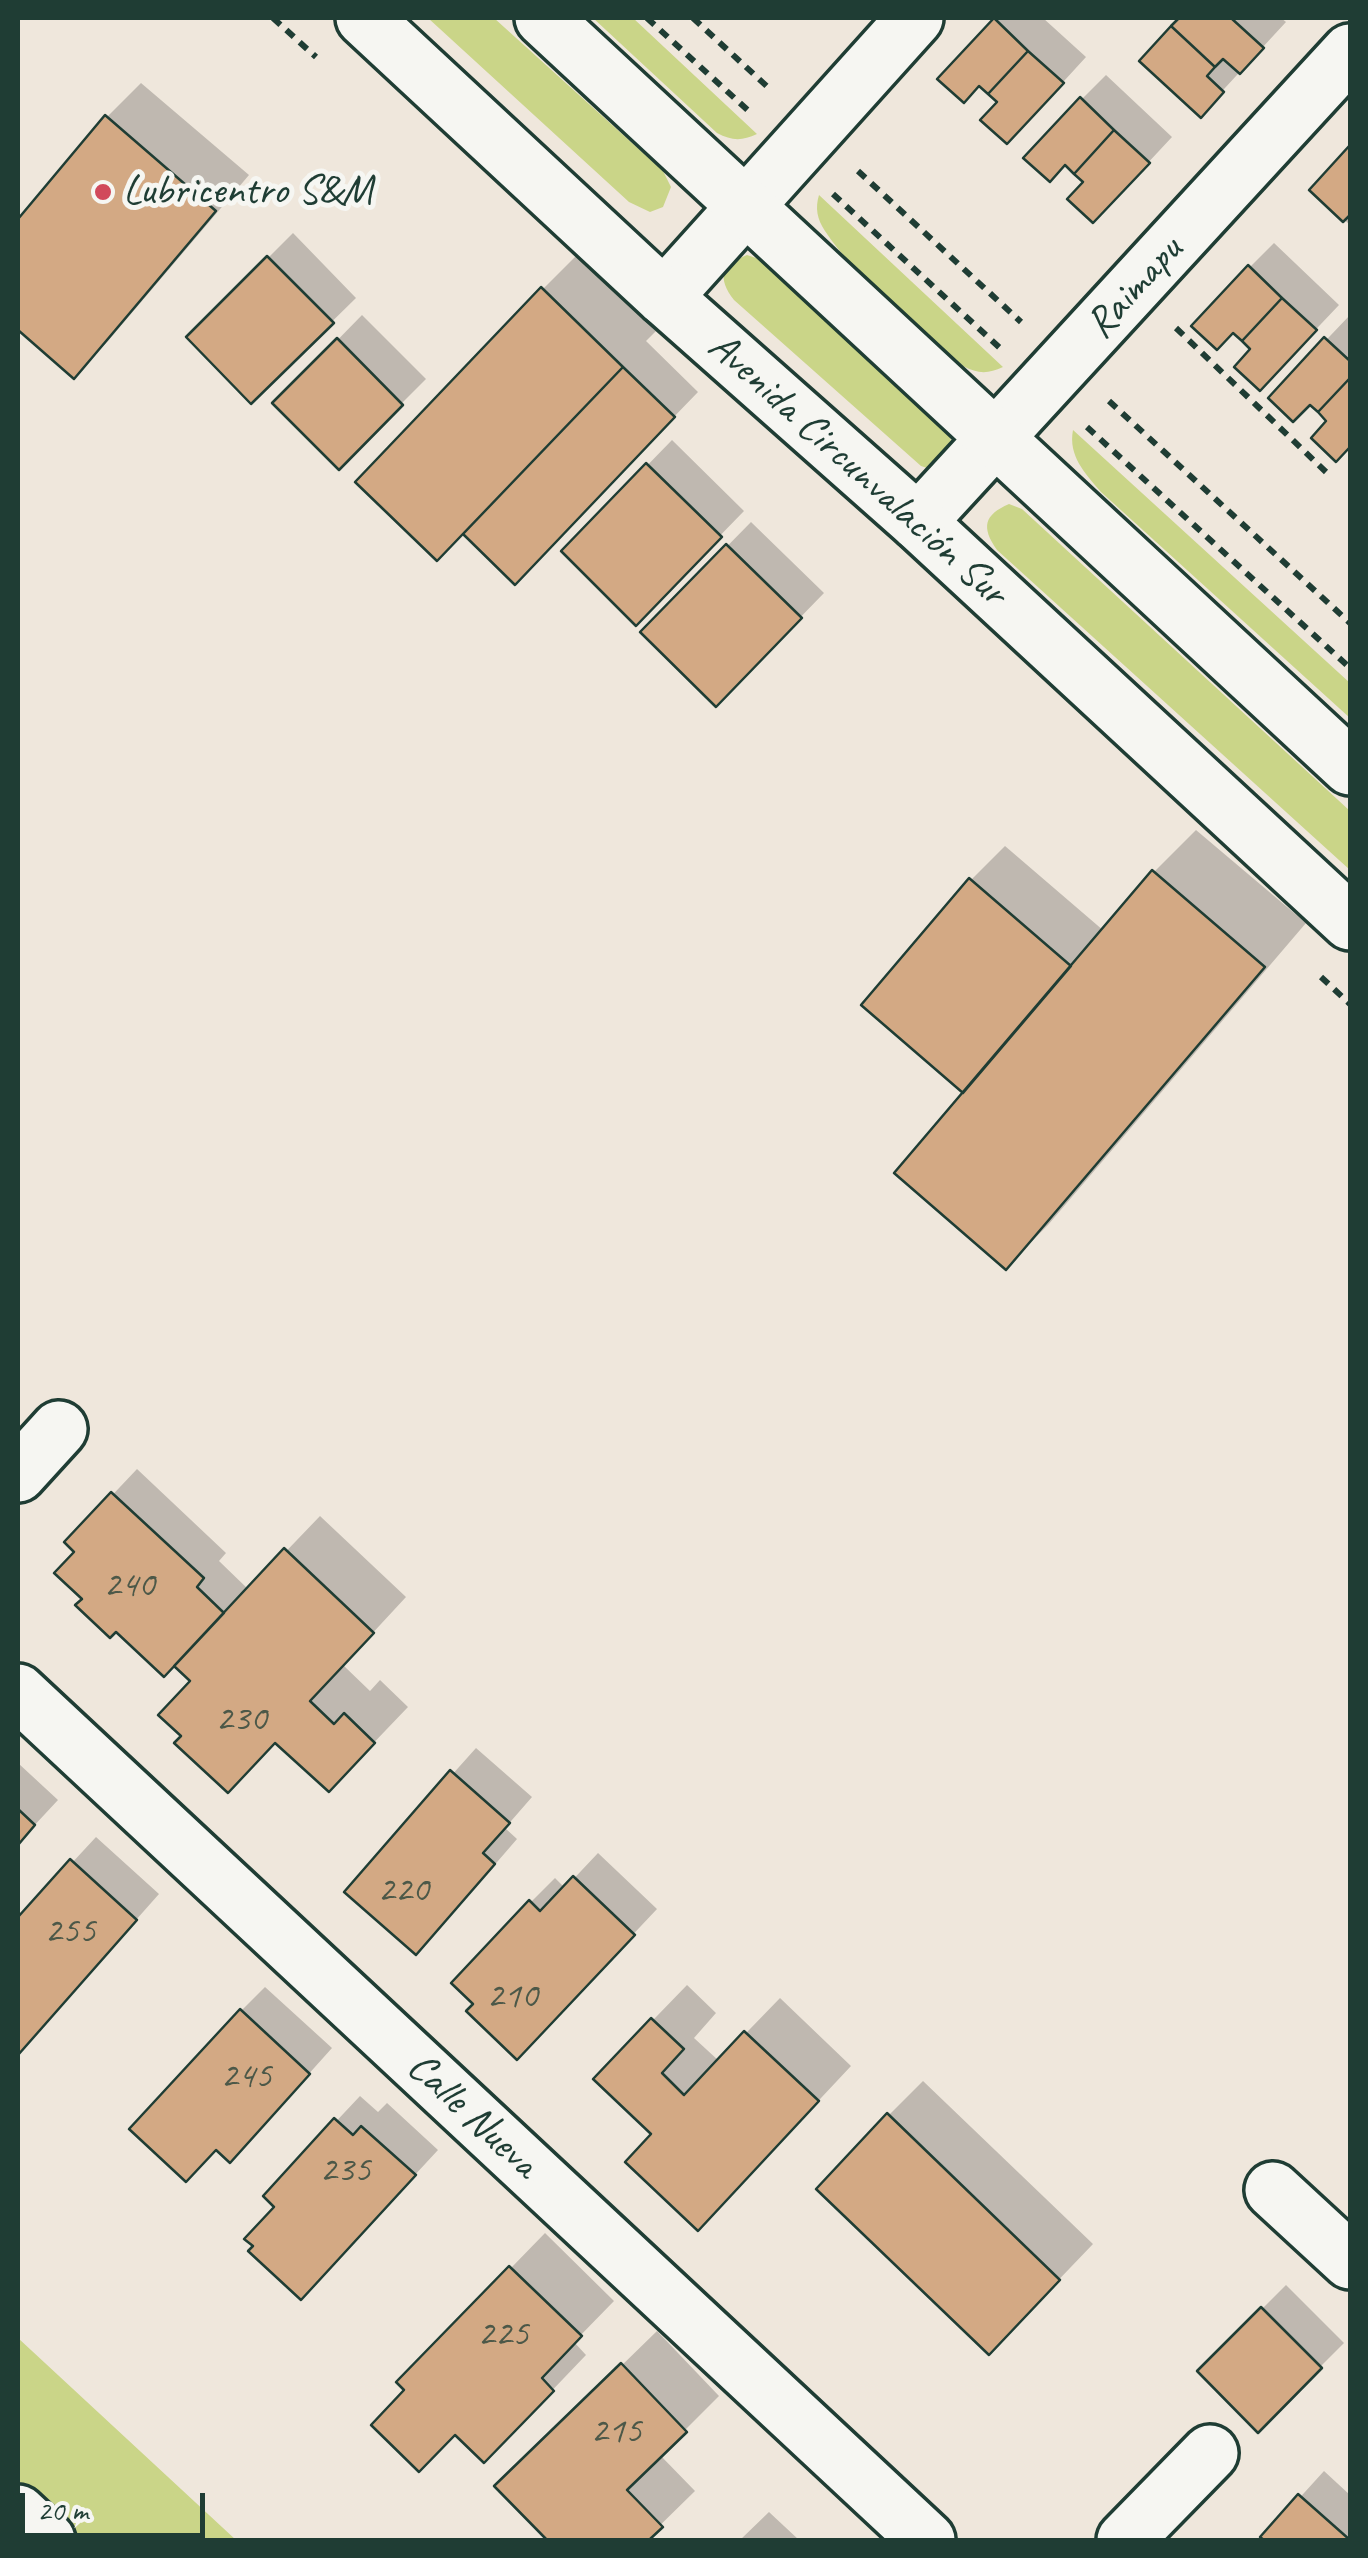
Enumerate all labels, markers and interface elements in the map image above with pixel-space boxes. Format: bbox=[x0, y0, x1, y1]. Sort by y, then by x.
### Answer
place label: Lubricentro S&M bbox=[123, 167, 372, 217]
marker: Lubricentro S&M bbox=[92, 181, 114, 203]
street label: Raimapu bbox=[1076, 226, 1194, 350]
street label: Avenida Circunvalación Sur bbox=[697, 322, 1017, 618]
house number: 240 bbox=[103, 1563, 155, 1609]
house number: 230 bbox=[215, 1697, 267, 1743]
house number: 220 bbox=[377, 1868, 429, 1914]
house number: 255 bbox=[44, 1909, 96, 1955]
house number: 210 bbox=[486, 1974, 538, 2020]
street label: Calle Nueva bbox=[396, 2042, 548, 2190]
house number: 245 bbox=[220, 2054, 272, 2100]
house number: 235 bbox=[319, 2148, 371, 2194]
house number: 225 bbox=[477, 2312, 529, 2358]
house number: 215 bbox=[590, 2409, 642, 2455]
scale bar bbox=[25, 2473, 210, 2535]
text: 20 m bbox=[37, 2491, 88, 2529]

